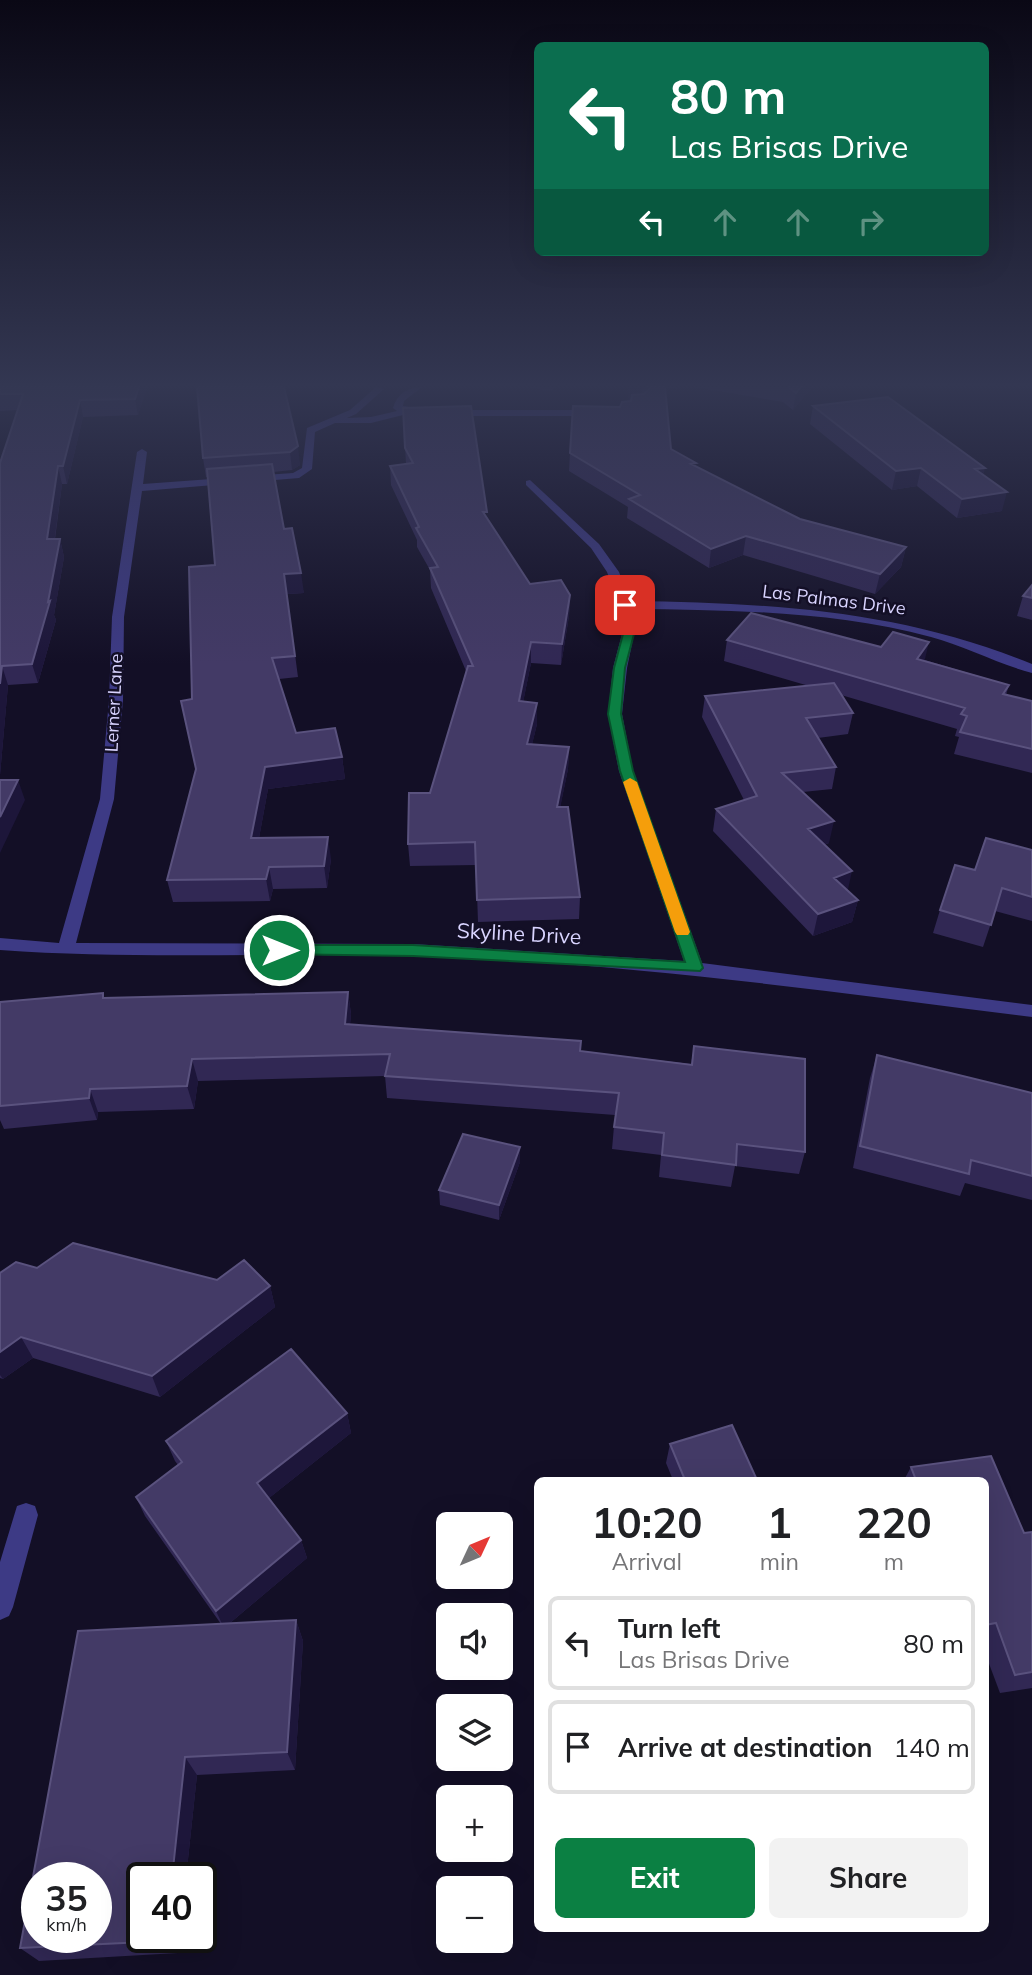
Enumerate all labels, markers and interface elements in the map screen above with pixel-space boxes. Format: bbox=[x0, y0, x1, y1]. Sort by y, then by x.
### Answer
text: 80 m bbox=[670, 65, 786, 126]
icon: left bbox=[555, 70, 646, 161]
text: Las Brisas Drive bbox=[670, 126, 908, 166]
icon: left bbox=[633, 203, 671, 241]
icon: ahead bbox=[706, 203, 744, 241]
icon: ahead bbox=[779, 203, 817, 241]
icon: right bbox=[852, 203, 890, 241]
pin bbox=[595, 575, 655, 635]
street label: Las Palmas Drive bbox=[761, 579, 907, 620]
icon: arrive bbox=[606, 586, 644, 624]
street label: Lerner Lane bbox=[99, 653, 128, 753]
position arrow bbox=[242, 913, 316, 987]
street label: Skyline Drive bbox=[456, 917, 582, 949]
text: 10:20 bbox=[591, 1496, 702, 1549]
text: 1 bbox=[767, 1496, 792, 1549]
text: 220 bbox=[856, 1496, 932, 1549]
north arrow bbox=[436, 1512, 513, 1589]
map controls bbox=[436, 1512, 513, 1953]
text: Arrival bbox=[612, 1547, 682, 1576]
text: min bbox=[760, 1547, 799, 1576]
text: m bbox=[884, 1547, 904, 1576]
button: sound bbox=[436, 1603, 513, 1680]
text: Turn left bbox=[618, 1612, 720, 1645]
icon: left bbox=[559, 1624, 597, 1662]
text: 80 m bbox=[903, 1627, 964, 1660]
text: Las Brisas Drive bbox=[618, 1645, 789, 1674]
button: layers bbox=[436, 1694, 513, 1771]
icon: arrive bbox=[559, 1728, 597, 1766]
text: Arrive at destination bbox=[618, 1731, 873, 1764]
text: 140 m bbox=[894, 1731, 970, 1764]
button: + bbox=[436, 1785, 513, 1862]
button: Exit bbox=[555, 1838, 755, 1918]
button: Share bbox=[769, 1838, 968, 1918]
speed limit sign: 40 bbox=[126, 1862, 217, 1953]
text: 35 bbox=[45, 1876, 88, 1920]
button: − bbox=[436, 1876, 513, 1953]
text: km/h bbox=[46, 1913, 87, 1936]

